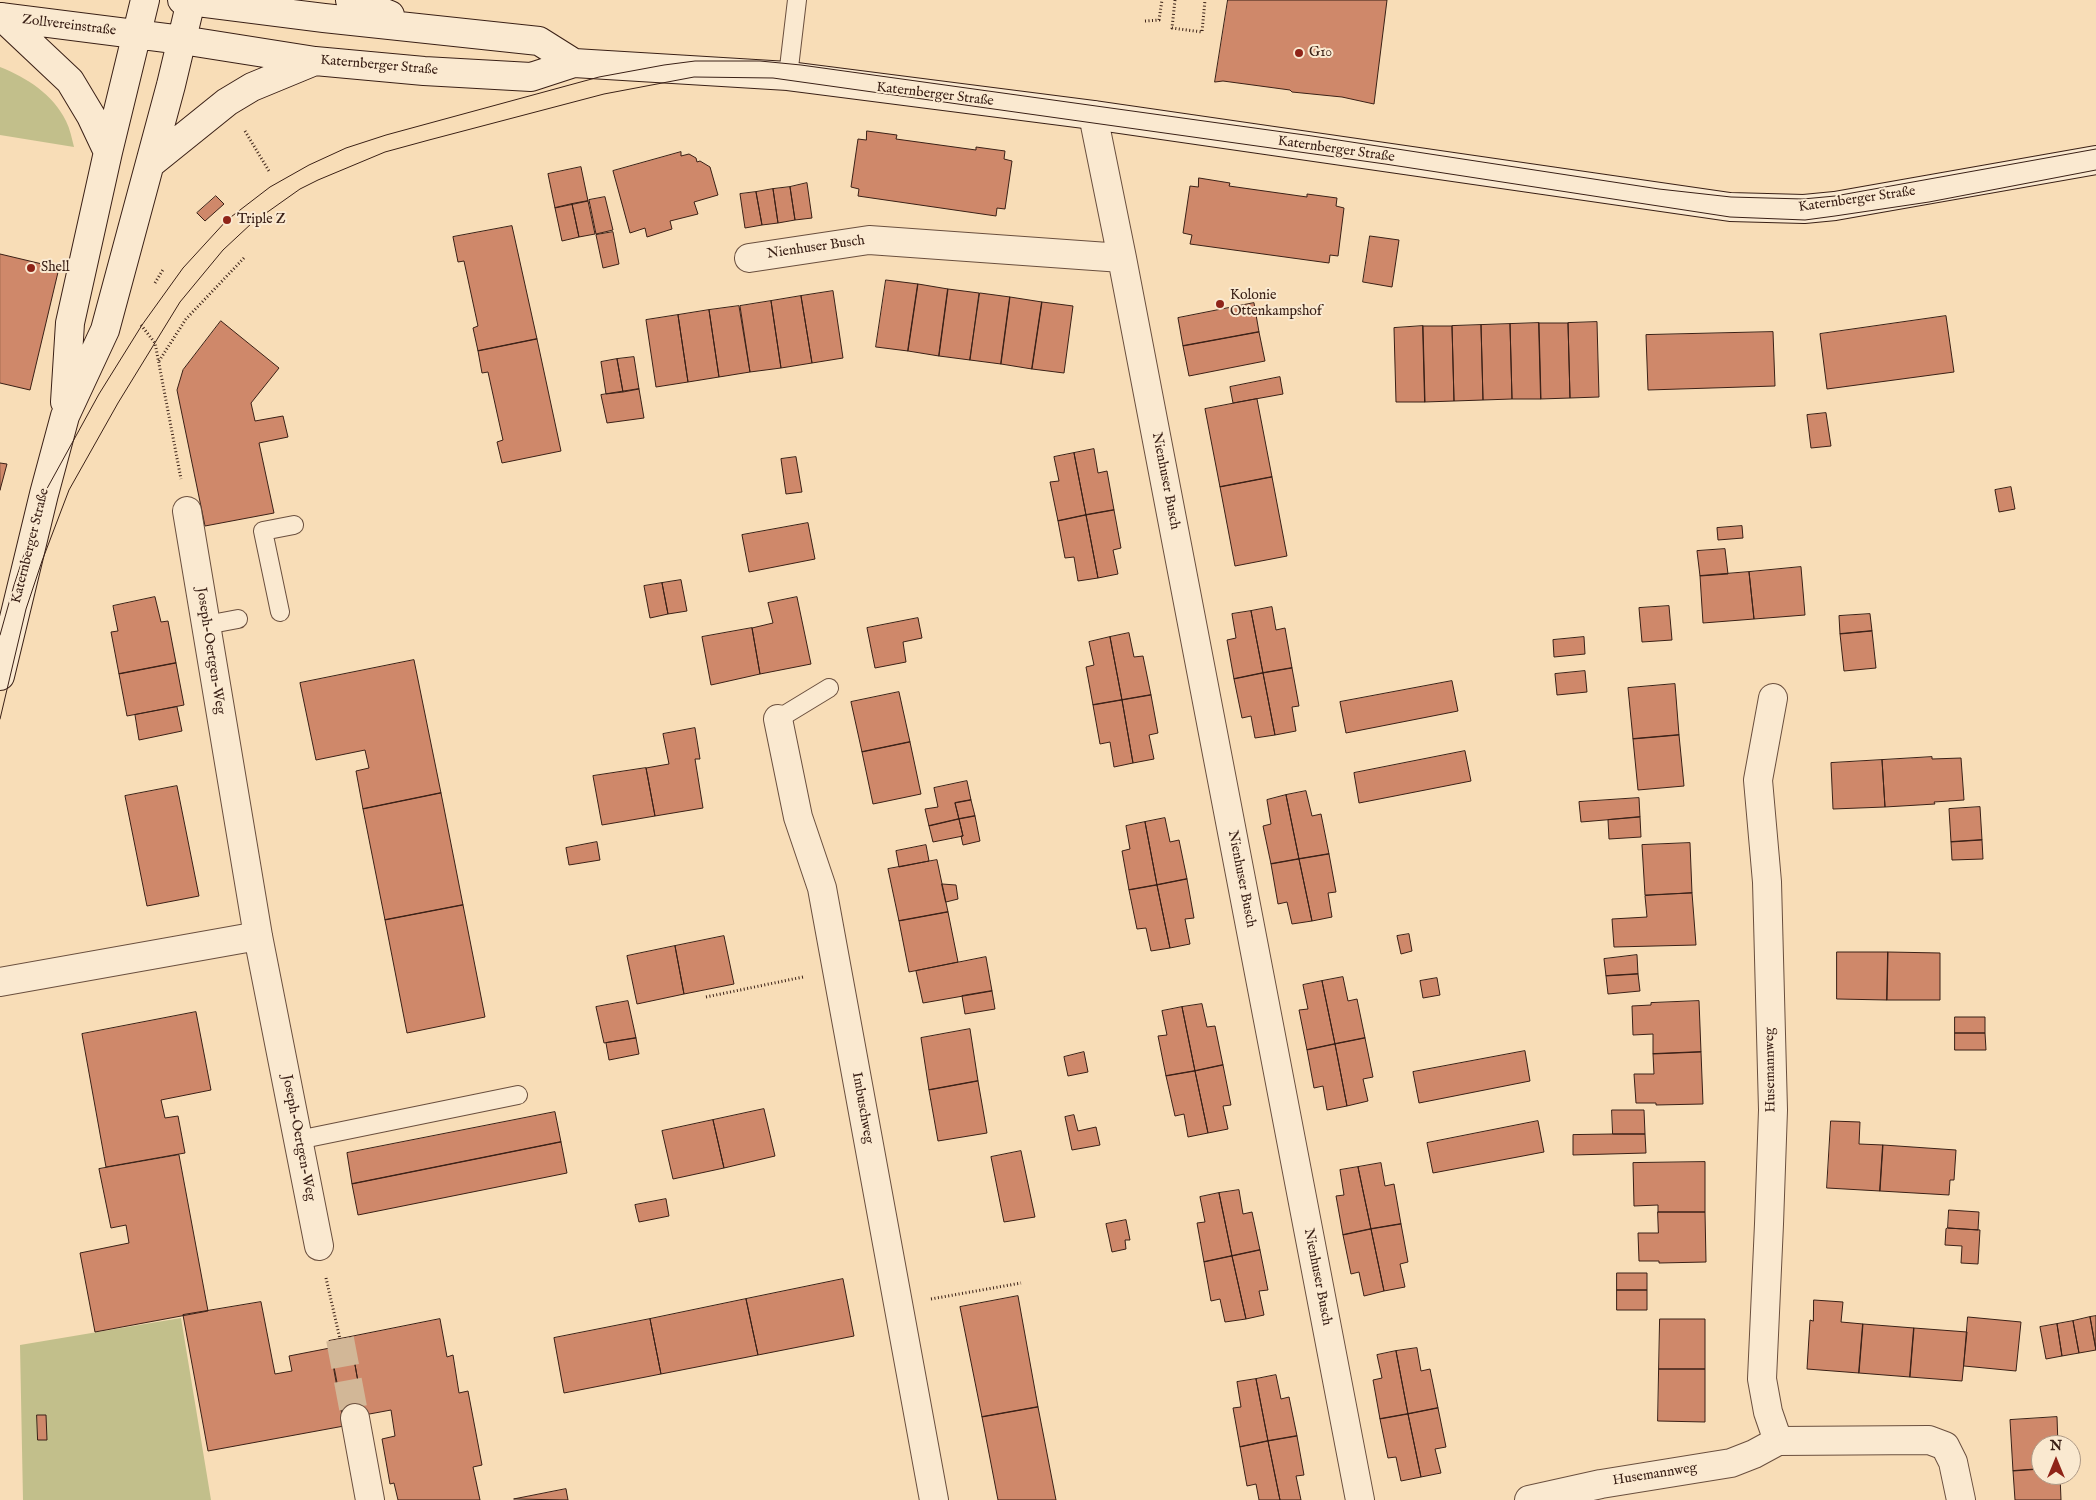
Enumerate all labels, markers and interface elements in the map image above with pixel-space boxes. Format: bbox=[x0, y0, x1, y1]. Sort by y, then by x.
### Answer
street label: Zollvereinstraße bbox=[21, 12, 117, 40]
place label: G10 bbox=[1309, 45, 1332, 61]
marker: G10 bbox=[1293, 47, 1305, 59]
street label: Katernberger Straße bbox=[319, 52, 439, 80]
street label: Katernberger Straße bbox=[875, 79, 995, 111]
street label: Katernberger Straße bbox=[1276, 133, 1396, 167]
street label: Katernberger Straße bbox=[1797, 183, 1917, 217]
place label: Triple Z bbox=[237, 212, 286, 228]
marker: Triple Z bbox=[221, 214, 233, 226]
street label: Nienhuser Busch bbox=[766, 233, 866, 263]
place label: Shell bbox=[41, 260, 70, 276]
marker: Shell bbox=[25, 262, 37, 274]
place label: Kolonie Ottenkampshof bbox=[1230, 288, 1322, 321]
marker: Kolonie Ottenkampshof bbox=[1214, 298, 1226, 310]
street label: Nienhuser Busch bbox=[1147, 431, 1183, 531]
street label: Katernberger Straße bbox=[9, 487, 53, 605]
street label: Joseph-Oertgen-Weg bbox=[192, 586, 228, 716]
street label: Nienhuser Busch bbox=[1223, 829, 1259, 929]
street label: Husemannweg bbox=[1762, 1027, 1780, 1113]
street label: Imbuschweg bbox=[847, 1071, 877, 1145]
street label: Joseph-Oertgen-Weg bbox=[278, 1073, 318, 1203]
street label: Nienhuser Busch bbox=[1299, 1227, 1335, 1327]
north arrow bbox=[2031, 1435, 2081, 1485]
text: N bbox=[2050, 1437, 2062, 1455]
street label: Husemannweg bbox=[1612, 1460, 1698, 1490]

